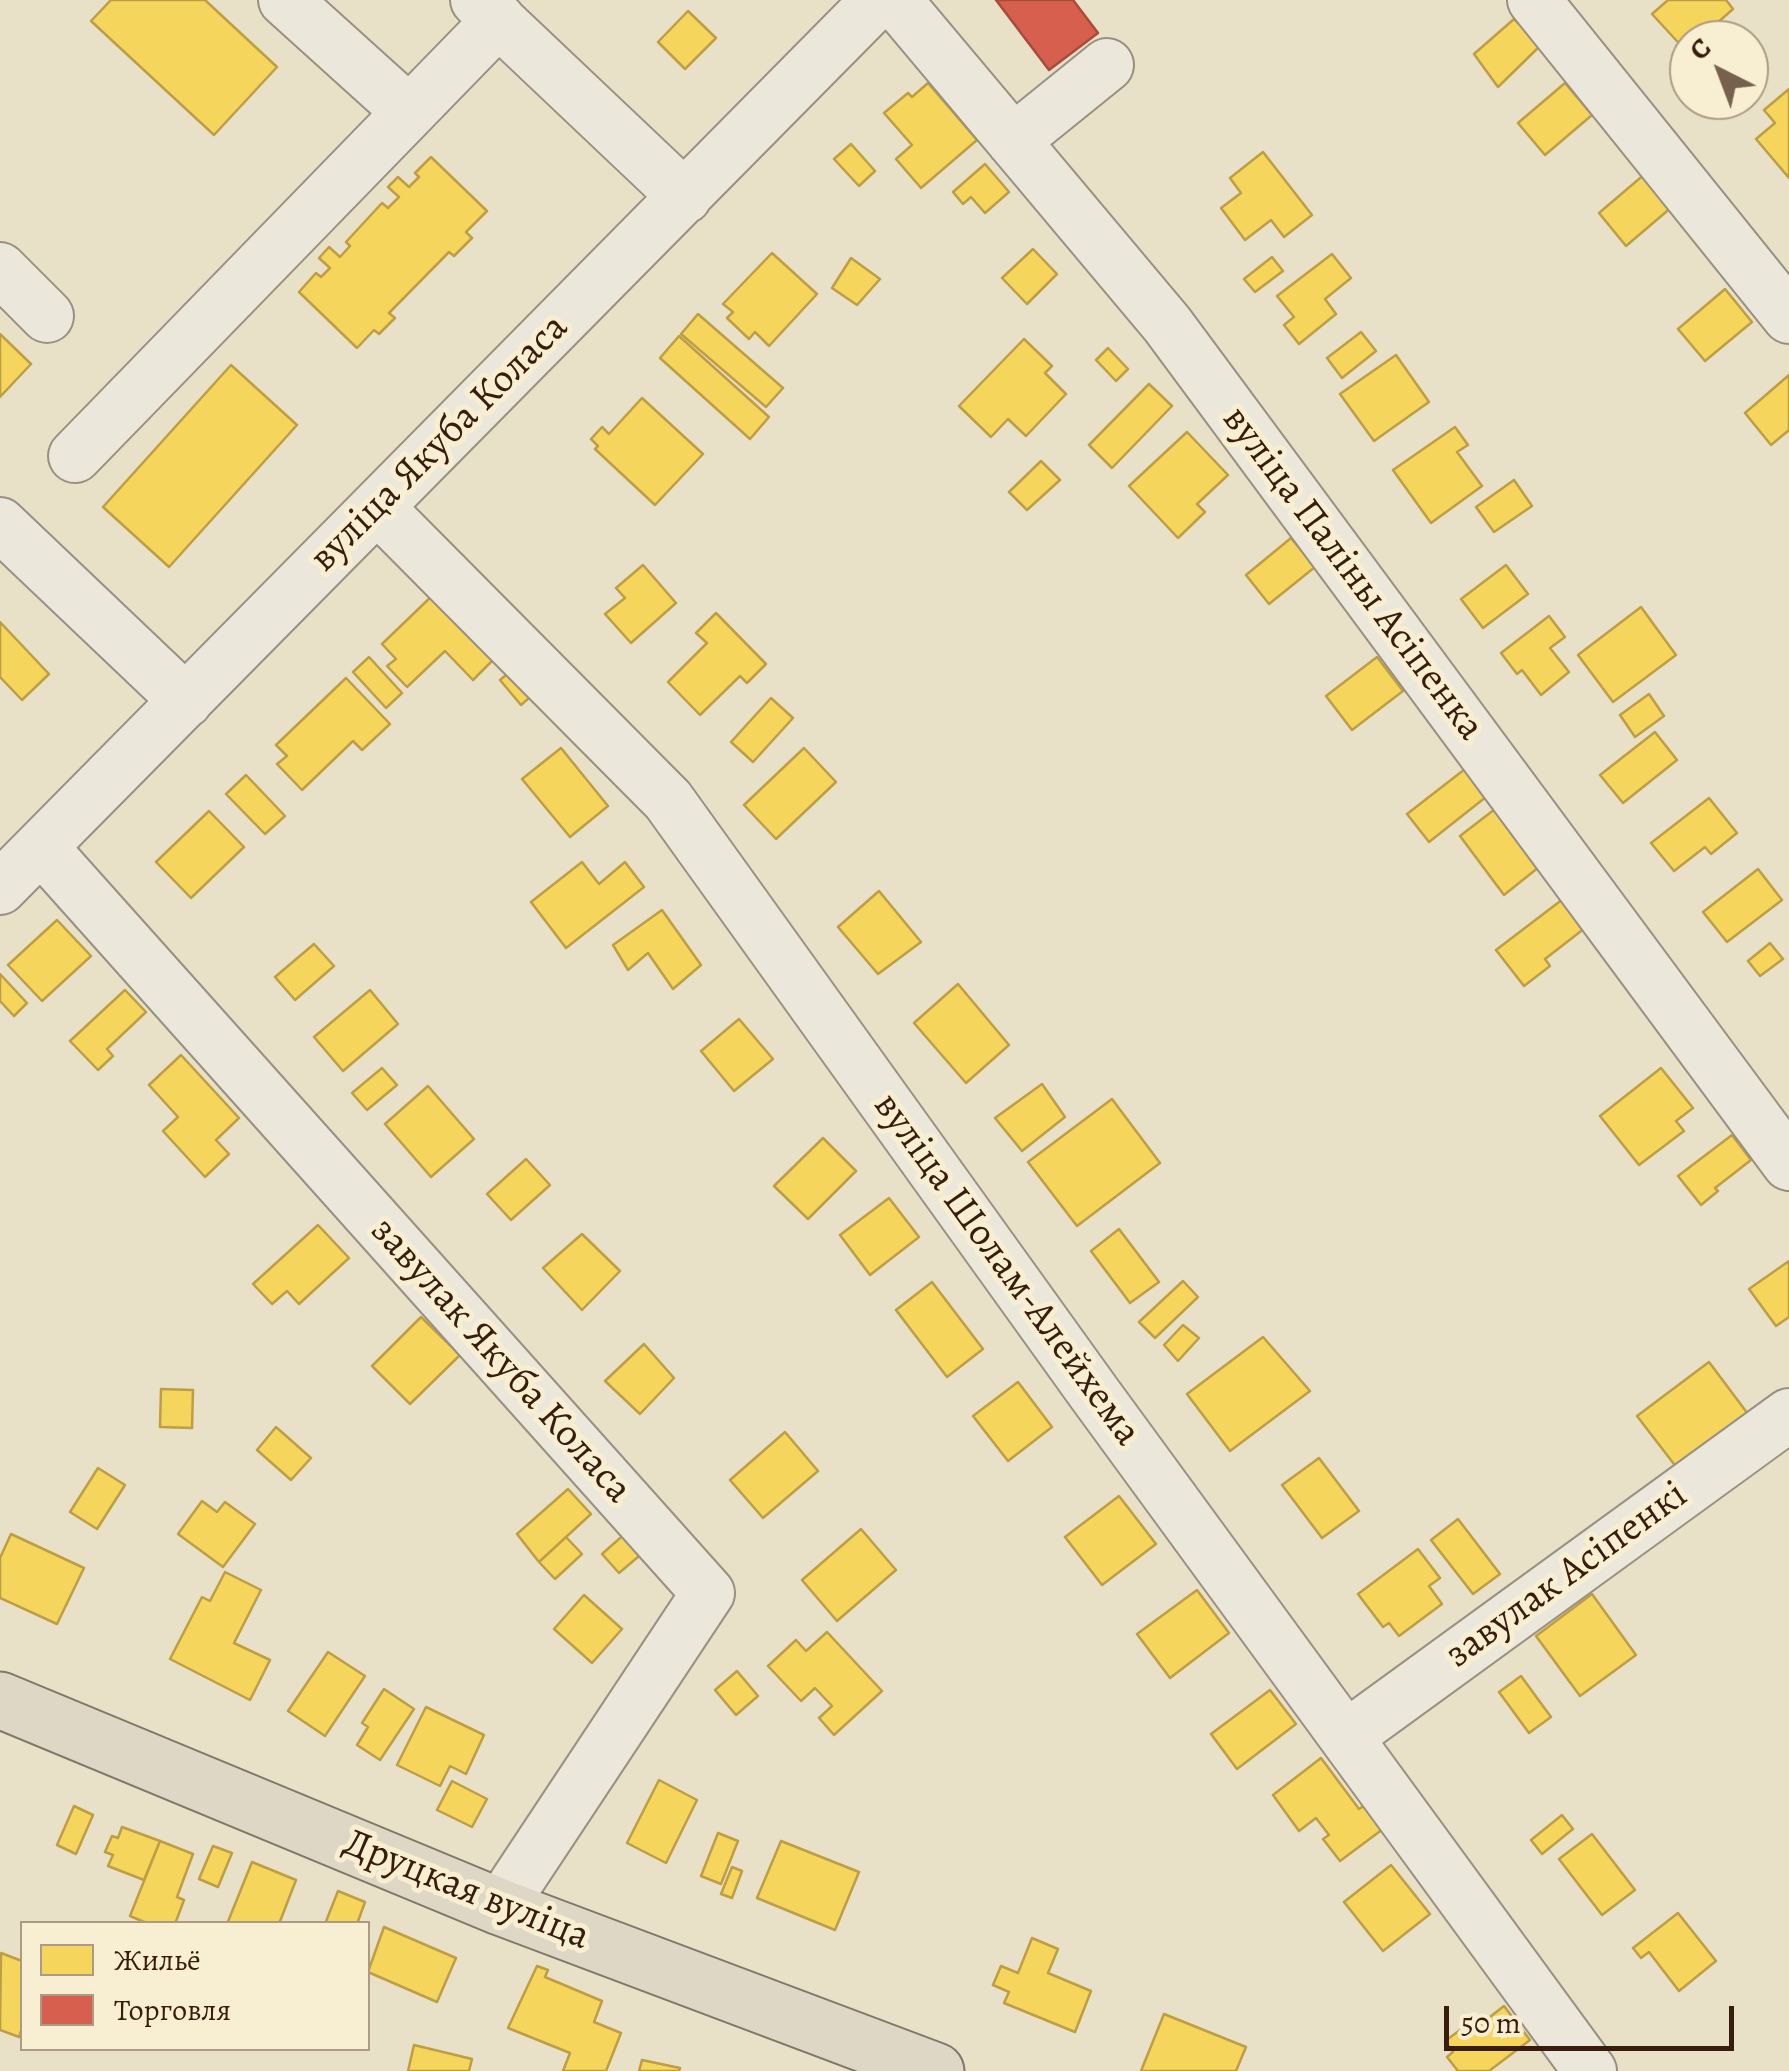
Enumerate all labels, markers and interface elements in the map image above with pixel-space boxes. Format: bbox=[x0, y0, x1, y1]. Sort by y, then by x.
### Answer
north arrow bbox=[1669, 20, 1769, 120]
text: С bbox=[1681, 29, 1719, 69]
street label: вуліца Якуба Коласа bbox=[301, 305, 579, 583]
street label: вуліца Паліны Асіпенка bbox=[1211, 397, 1493, 751]
street label: вуліца Шолам-Алейхема bbox=[862, 1084, 1150, 1456]
street label: завулак Якуба Коласа bbox=[359, 1208, 641, 1514]
street label: завулак Асіпенкі bbox=[1437, 1472, 1697, 1680]
street label: Друцкая вуліца bbox=[336, 1820, 596, 1962]
legend bbox=[20, 1921, 370, 2051]
text: Жильё bbox=[114, 1940, 201, 1980]
scale bar bbox=[1449, 1986, 1739, 2048]
text: Торговля bbox=[114, 1990, 231, 2030]
text: 50 m bbox=[1461, 2003, 1521, 2043]

